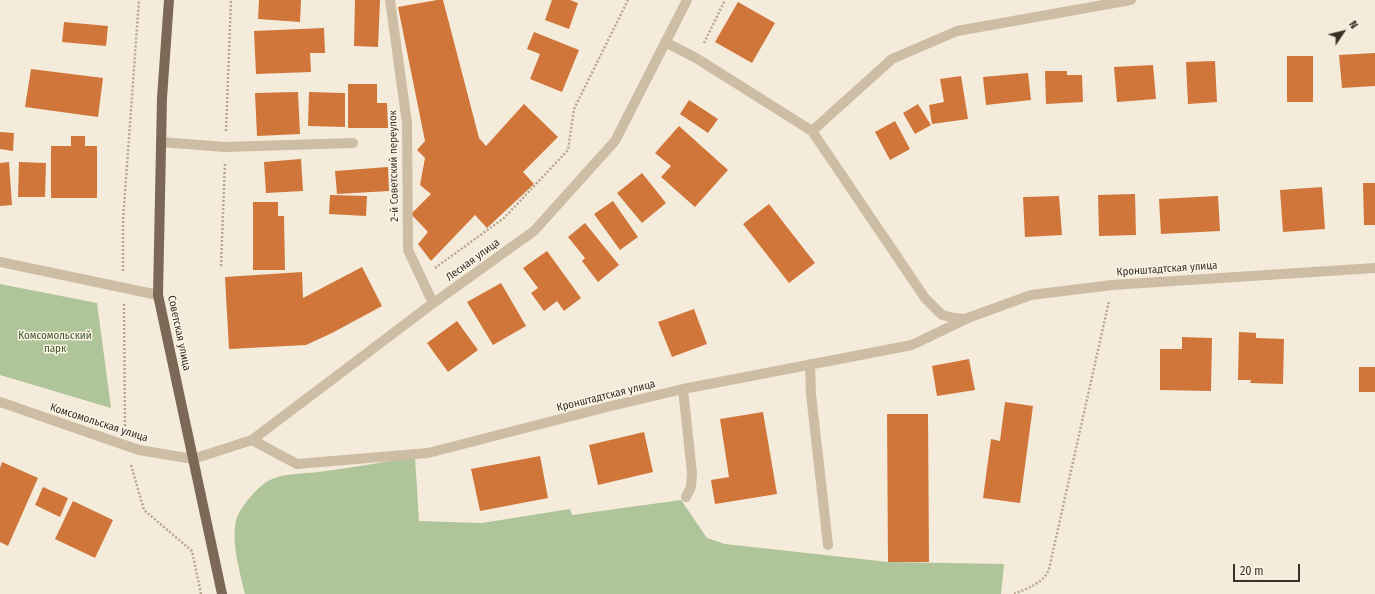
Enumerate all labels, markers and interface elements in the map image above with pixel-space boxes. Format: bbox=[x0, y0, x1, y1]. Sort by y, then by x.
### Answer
north arrow bbox=[1323, 12, 1363, 52]
text: N bbox=[1346, 18, 1360, 31]
street label: 2-й Советский переулок bbox=[386, 110, 402, 222]
street label: Лесная улица bbox=[443, 236, 503, 284]
street label: Кронштадтская улица bbox=[1116, 259, 1218, 279]
street label: Советская улица bbox=[165, 294, 193, 372]
park label: Комсомольский парк bbox=[18, 329, 92, 355]
street label: Кронштадтская улица bbox=[555, 377, 657, 415]
street label: Комсомольская улица bbox=[48, 401, 150, 445]
scale bar bbox=[1235, 556, 1302, 582]
text: 20 m bbox=[1240, 564, 1264, 578]

